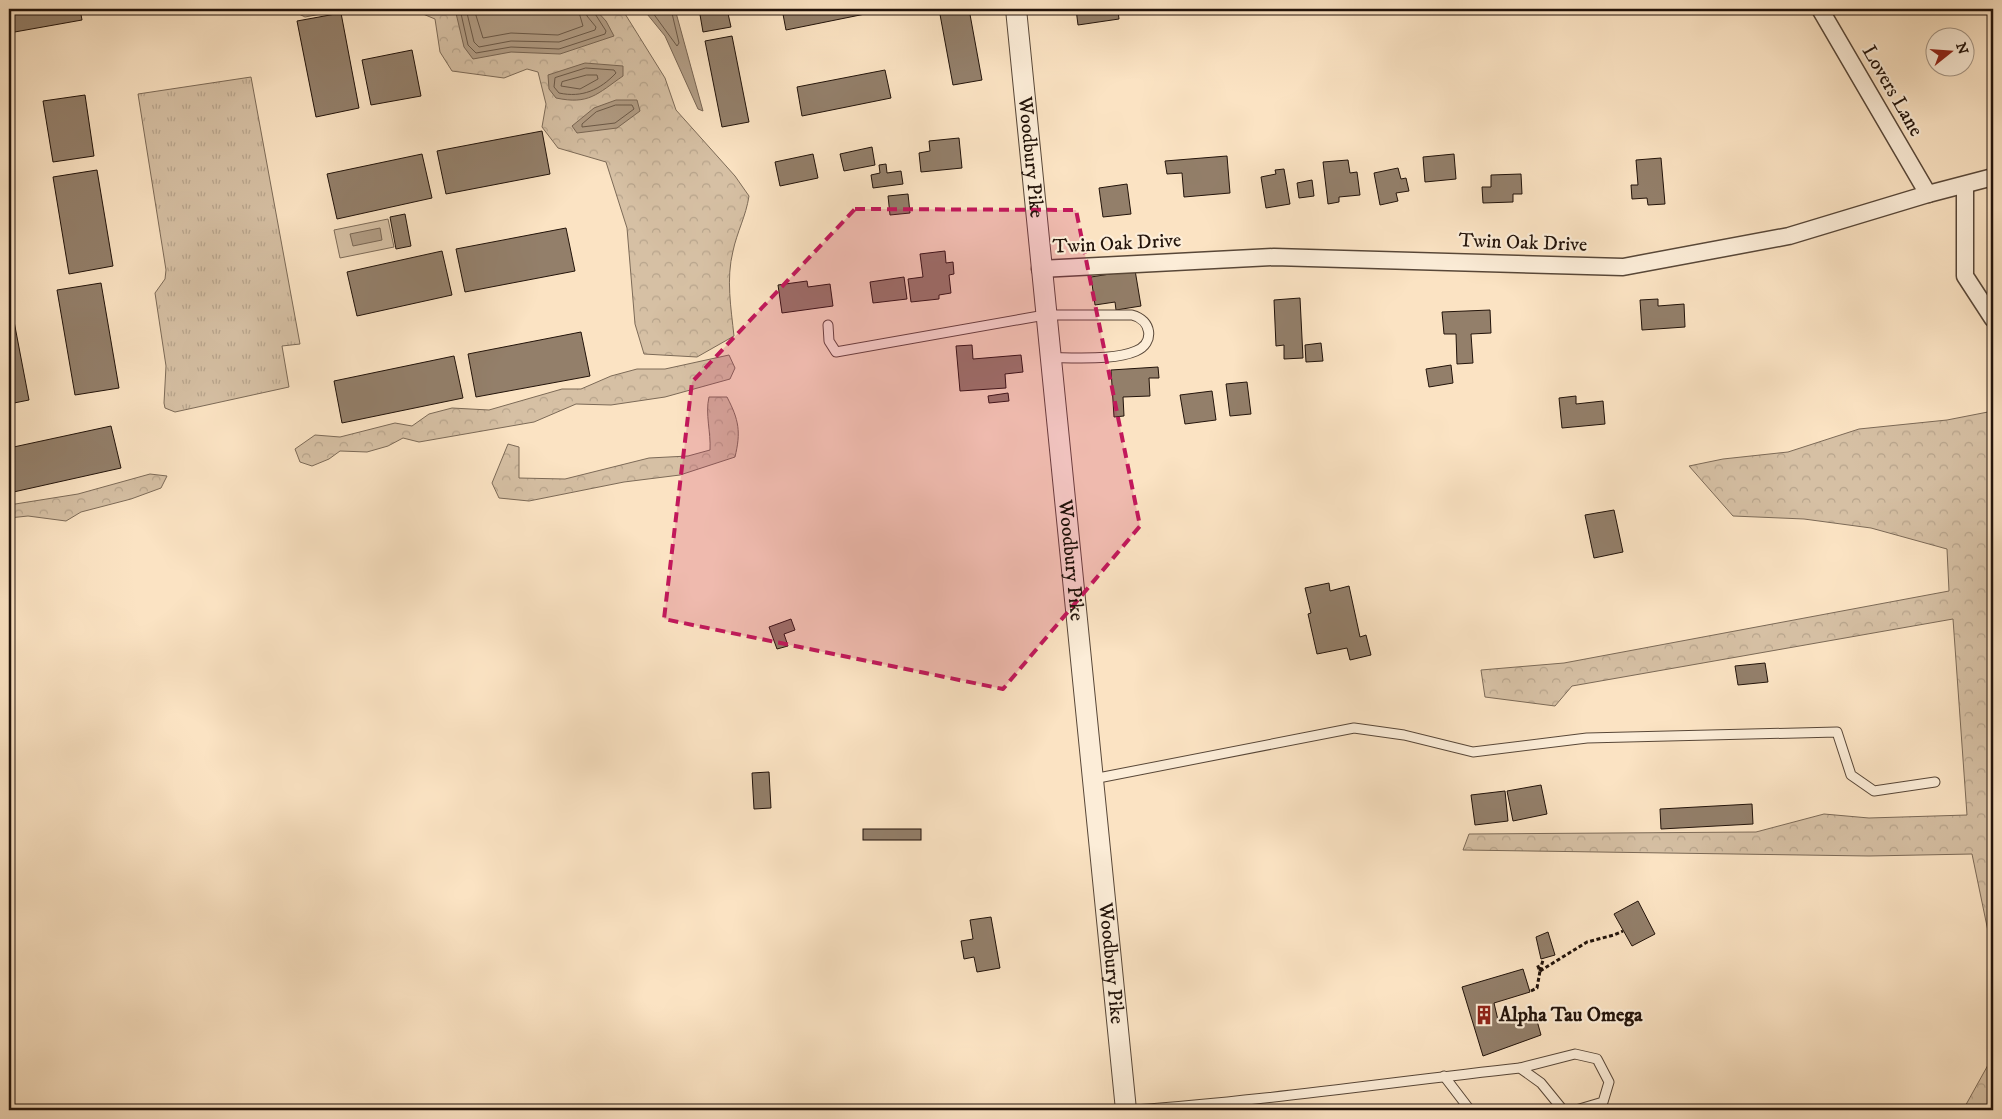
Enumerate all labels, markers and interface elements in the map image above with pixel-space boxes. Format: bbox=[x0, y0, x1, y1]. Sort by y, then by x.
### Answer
north arrow bbox=[1924, 28, 1974, 78]
text: N bbox=[1951, 40, 1972, 57]
street label: Lovers Lane bbox=[1856, 41, 1928, 141]
street label: Woodbury Pike bbox=[1012, 94, 1049, 219]
street label: Twin Oak Drive bbox=[1052, 228, 1182, 260]
street label: Twin Oak Drive bbox=[1458, 228, 1588, 258]
street label: Woodbury Pike bbox=[1052, 497, 1090, 622]
street label: Woodbury Pike bbox=[1093, 900, 1130, 1025]
place label: Alpha Tau Omega bbox=[1498, 1003, 1643, 1028]
building icon: Alpha Tau Omega bbox=[1473, 1004, 1495, 1026]

